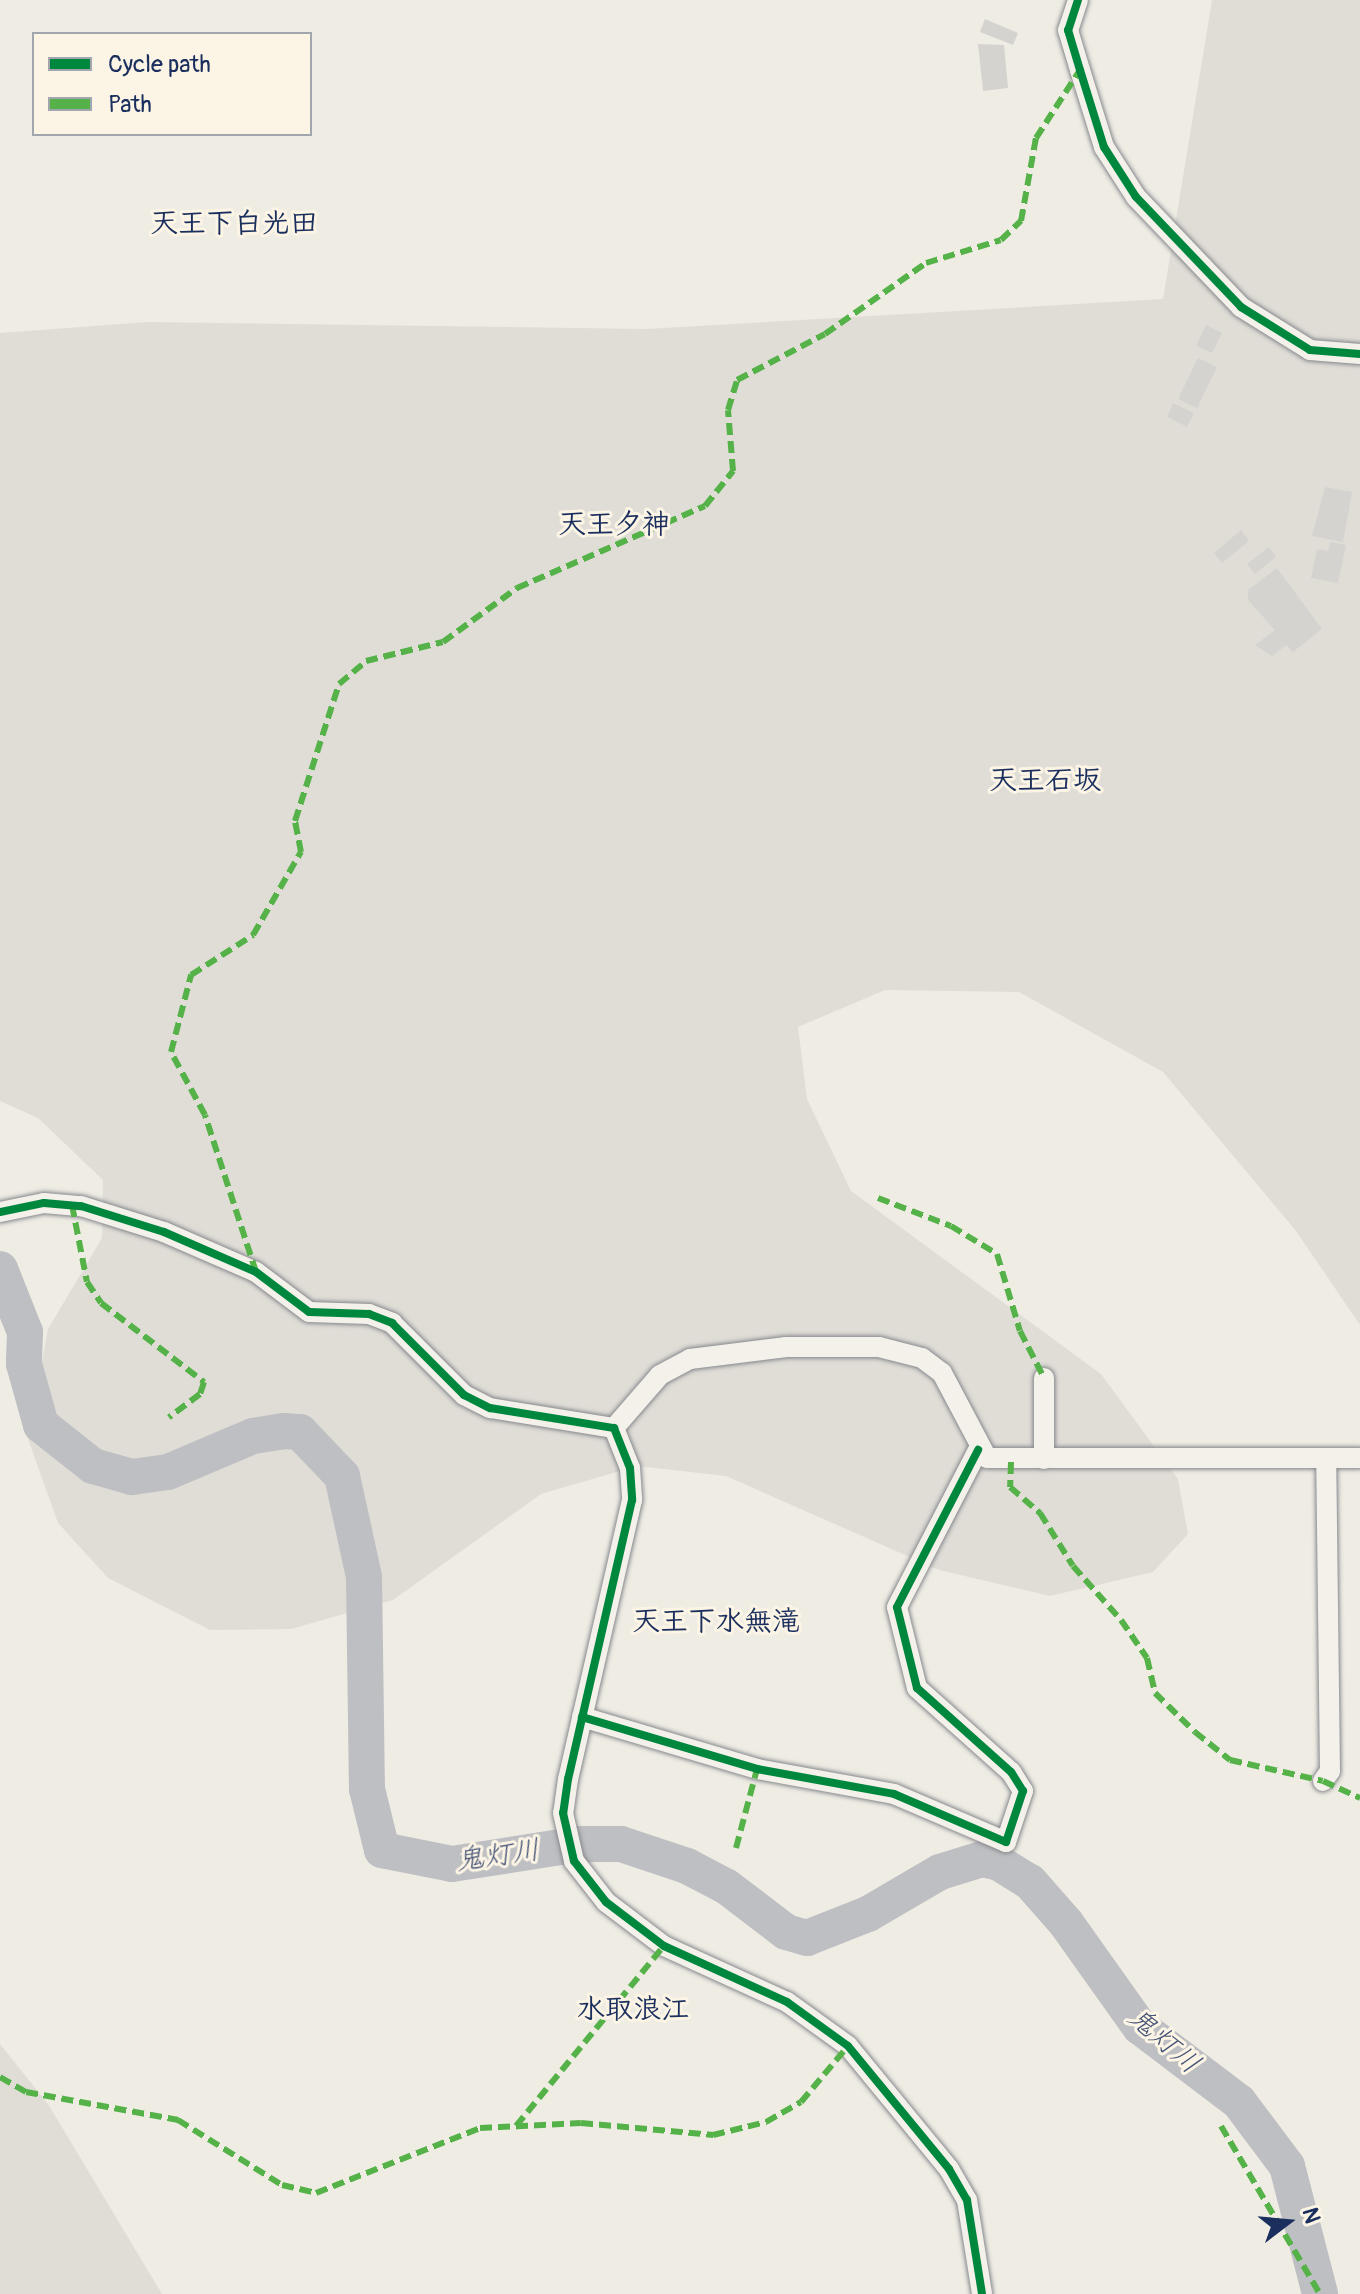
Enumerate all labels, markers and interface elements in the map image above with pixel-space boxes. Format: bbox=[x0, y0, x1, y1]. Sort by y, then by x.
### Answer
legend bbox=[32, 32, 312, 136]
text: Cycle path bbox=[108, 50, 211, 79]
text: Path bbox=[108, 90, 152, 119]
district label: 天王下白光田 bbox=[150, 207, 318, 241]
district label: 天王夕神 bbox=[558, 508, 670, 542]
district label: 天王石坂 bbox=[989, 764, 1101, 798]
district label: 天王下水無滝 bbox=[632, 1605, 800, 1639]
water label: 鬼灯川 bbox=[454, 1834, 542, 1878]
district label: 水取浪江 bbox=[577, 1993, 689, 2027]
water label: 鬼灯川 bbox=[1121, 2001, 1207, 2081]
north arrow bbox=[1248, 2182, 1328, 2262]
text: N bbox=[1296, 2204, 1327, 2226]

